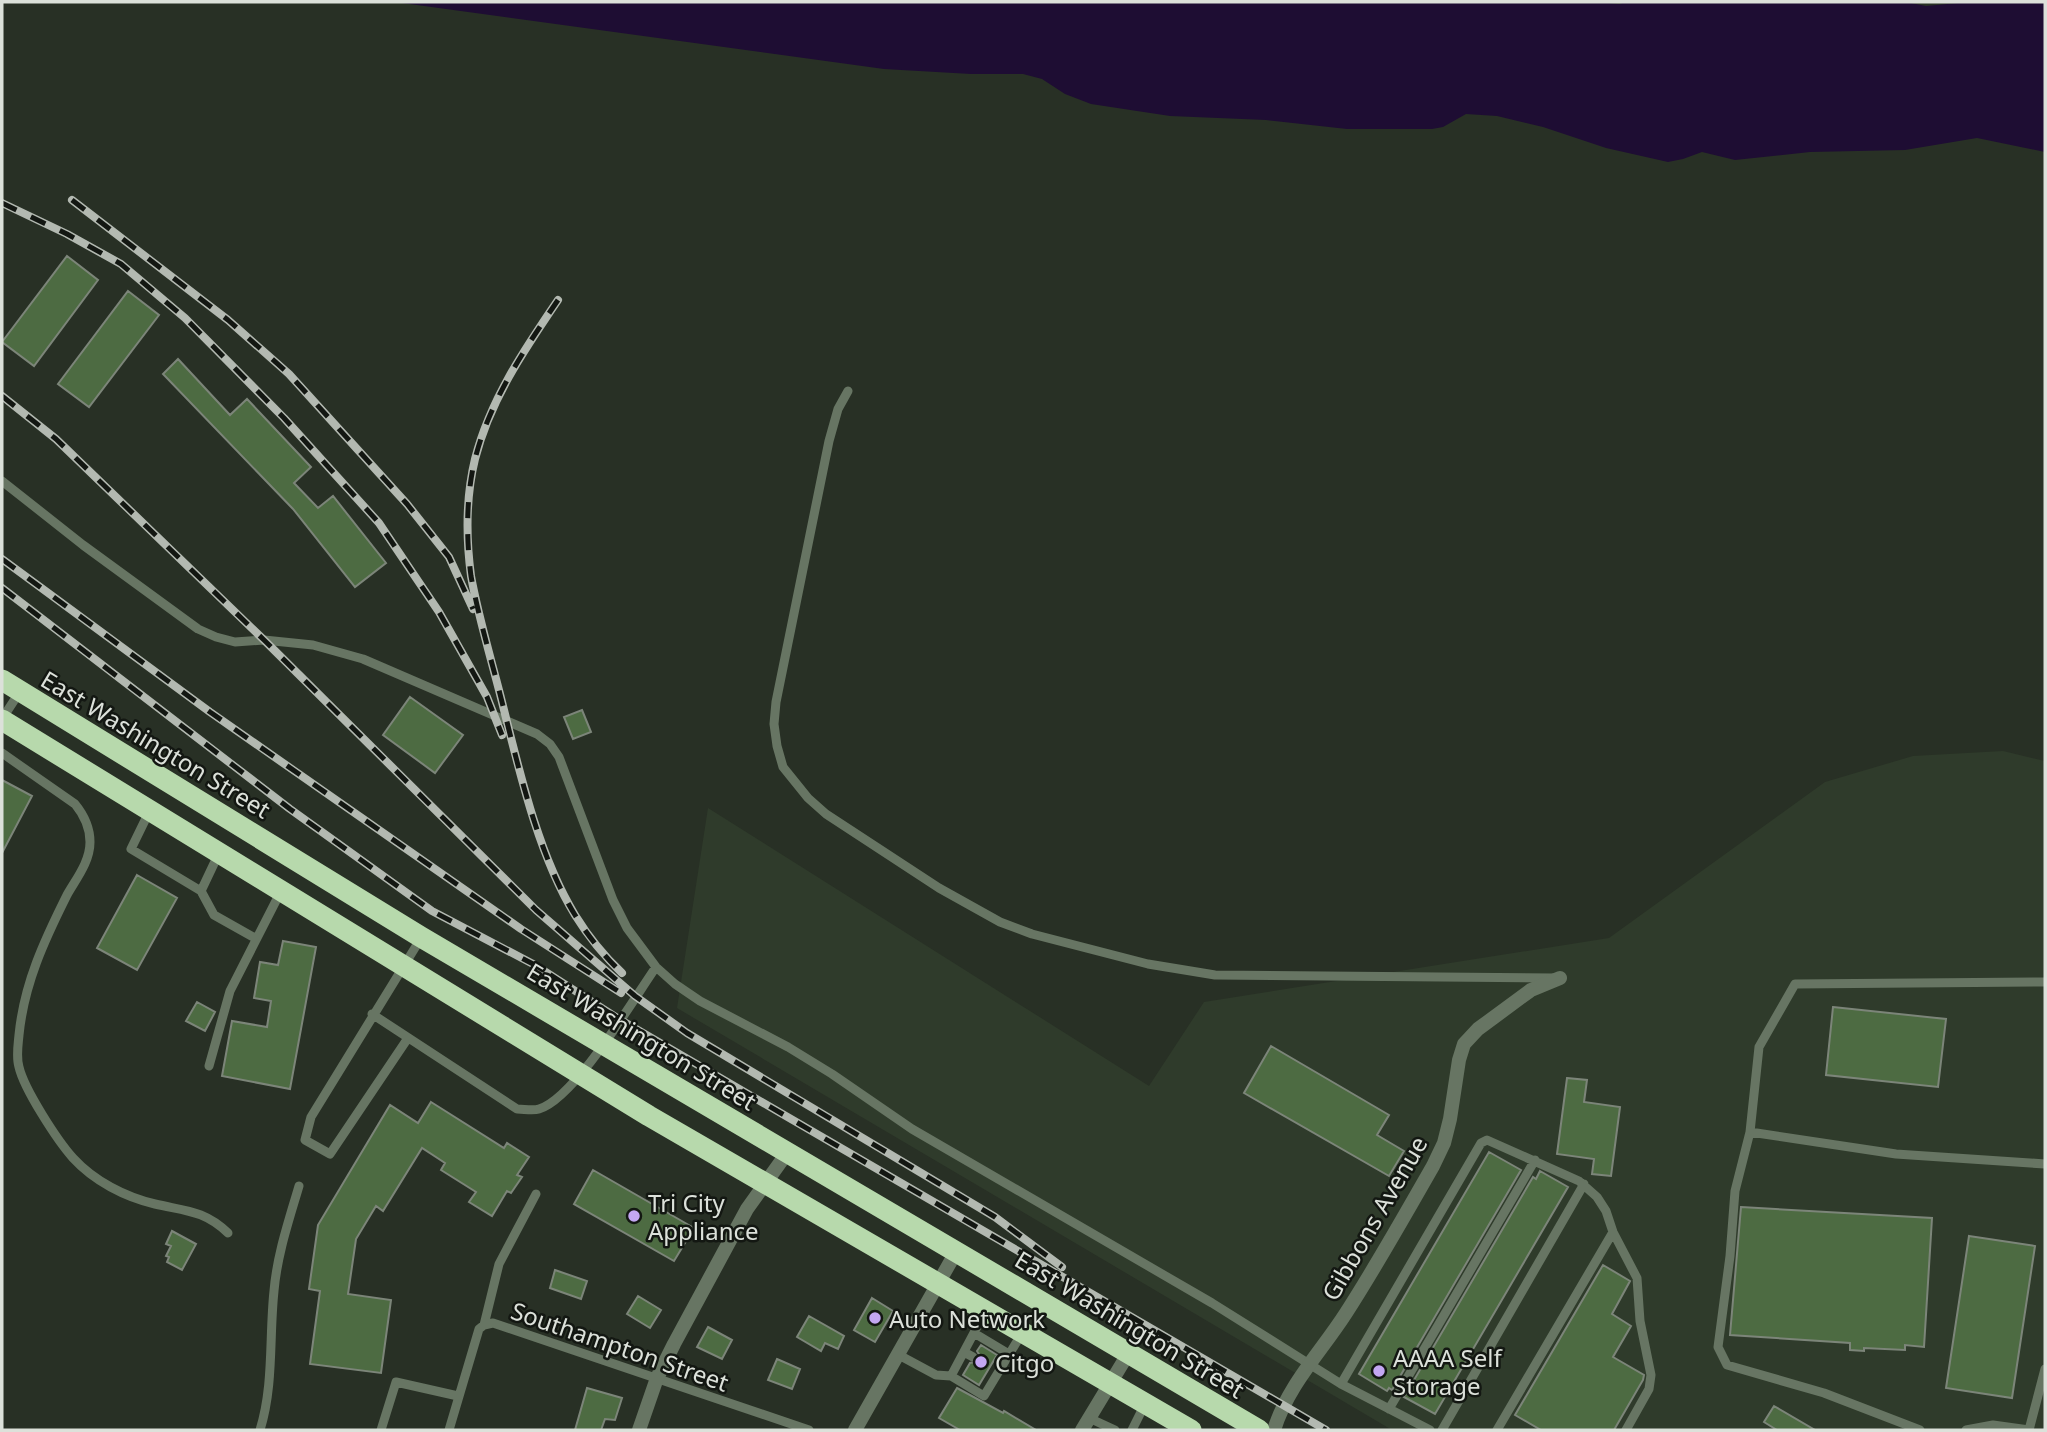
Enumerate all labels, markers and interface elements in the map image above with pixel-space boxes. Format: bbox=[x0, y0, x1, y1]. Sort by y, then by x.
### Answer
street label: East Washington Street bbox=[35, 662, 277, 826]
street label: East Washington Street bbox=[521, 954, 763, 1118]
street label: Gibbons Avenue bbox=[1314, 1130, 1434, 1306]
place label: Tri City Appliance bbox=[648, 1186, 759, 1247]
marker: Tri City Appliance bbox=[626, 1208, 642, 1224]
street label: East Washington Street bbox=[1009, 1242, 1251, 1406]
street label: Southampton Street bbox=[507, 1293, 733, 1399]
place label: Auto Network bbox=[889, 1302, 1045, 1335]
marker: Auto Network bbox=[867, 1310, 883, 1326]
place label: AAAA Self Storage bbox=[1393, 1341, 1503, 1402]
place label: Citgo bbox=[995, 1346, 1054, 1379]
marker: Citgo bbox=[973, 1354, 989, 1370]
marker: AAAA Self Storage bbox=[1371, 1363, 1387, 1379]

